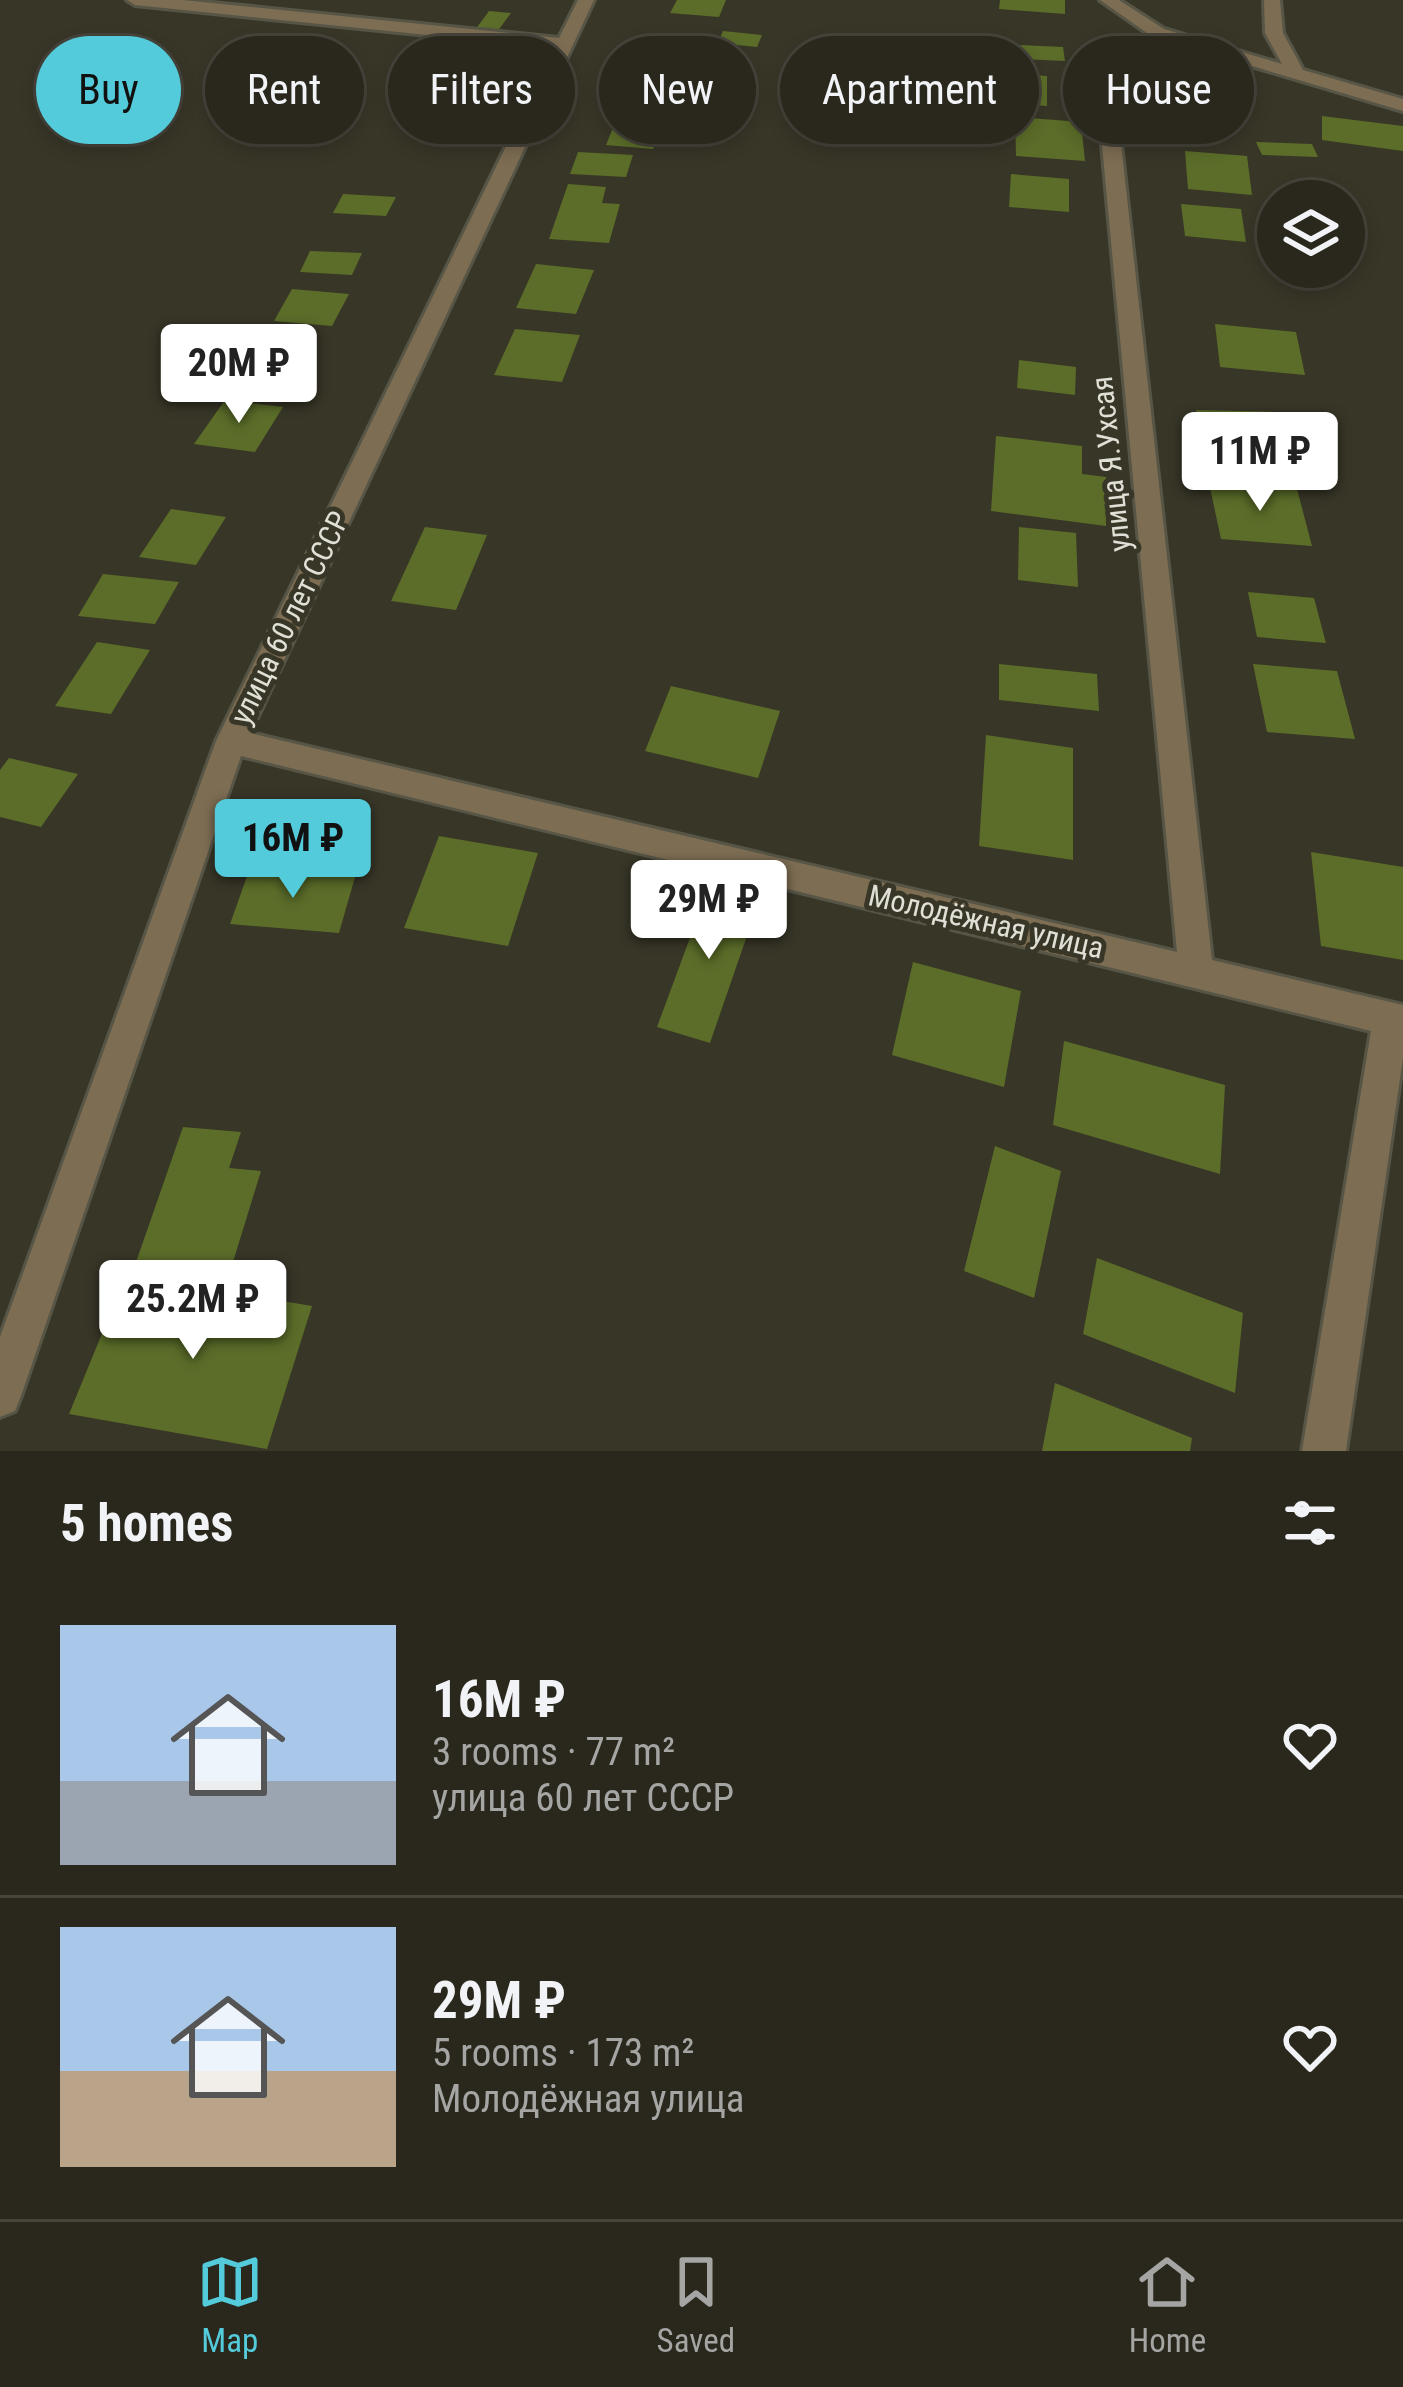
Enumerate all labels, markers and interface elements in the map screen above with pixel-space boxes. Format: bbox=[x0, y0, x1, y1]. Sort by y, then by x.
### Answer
chip: Buy bbox=[36, 36, 181, 144]
chip: Rent bbox=[205, 36, 364, 144]
chip: Filters bbox=[388, 36, 575, 144]
chip: New bbox=[599, 36, 756, 144]
chip: Apartment bbox=[780, 36, 1039, 144]
chip: House bbox=[1063, 36, 1254, 144]
map controls bbox=[1257, 180, 1365, 288]
button: layers bbox=[1257, 180, 1365, 288]
pin: 20M ₽ bbox=[155, 324, 323, 426]
text: 20M ₽ bbox=[188, 340, 290, 386]
street label: улица Я.Ухсая bbox=[1084, 375, 1137, 554]
pin: 11M ₽ bbox=[1176, 412, 1344, 514]
text: 11M ₽ bbox=[1209, 428, 1311, 474]
street label: улица 60 лет СССР bbox=[223, 506, 356, 730]
pin: 16M ₽ bbox=[209, 799, 377, 901]
text: 16M ₽ bbox=[242, 815, 344, 861]
pin: 29M ₽ bbox=[625, 860, 793, 962]
text: 29M ₽ bbox=[658, 876, 760, 922]
street label: Молодёжная улица bbox=[865, 877, 1107, 966]
pin: 25.2M ₽ bbox=[82, 1260, 304, 1362]
text: 25.2M ₽ bbox=[126, 1276, 260, 1322]
icon: filters bbox=[1277, 1490, 1343, 1556]
text: 5 homes bbox=[60, 1494, 233, 1553]
text: 16M ₽ bbox=[432, 1670, 566, 1729]
icon: home bbox=[156, 1673, 300, 1817]
icon: heart bbox=[1277, 1712, 1343, 1778]
text: 3 rooms · 77 m² bbox=[432, 1729, 675, 1775]
text: улица 60 лет СССР bbox=[432, 1775, 734, 1821]
text: 29M ₽ bbox=[432, 1971, 566, 2030]
icon: home bbox=[156, 1975, 300, 2119]
icon: heart bbox=[1277, 2014, 1343, 2080]
text: 5 rooms · 173 m² bbox=[432, 2030, 694, 2076]
text: Молодёжная улица bbox=[432, 2076, 745, 2122]
tab: Map bbox=[197, 2249, 263, 2360]
tab: Saved bbox=[657, 2249, 735, 2360]
tab: Home bbox=[1129, 2249, 1206, 2360]

